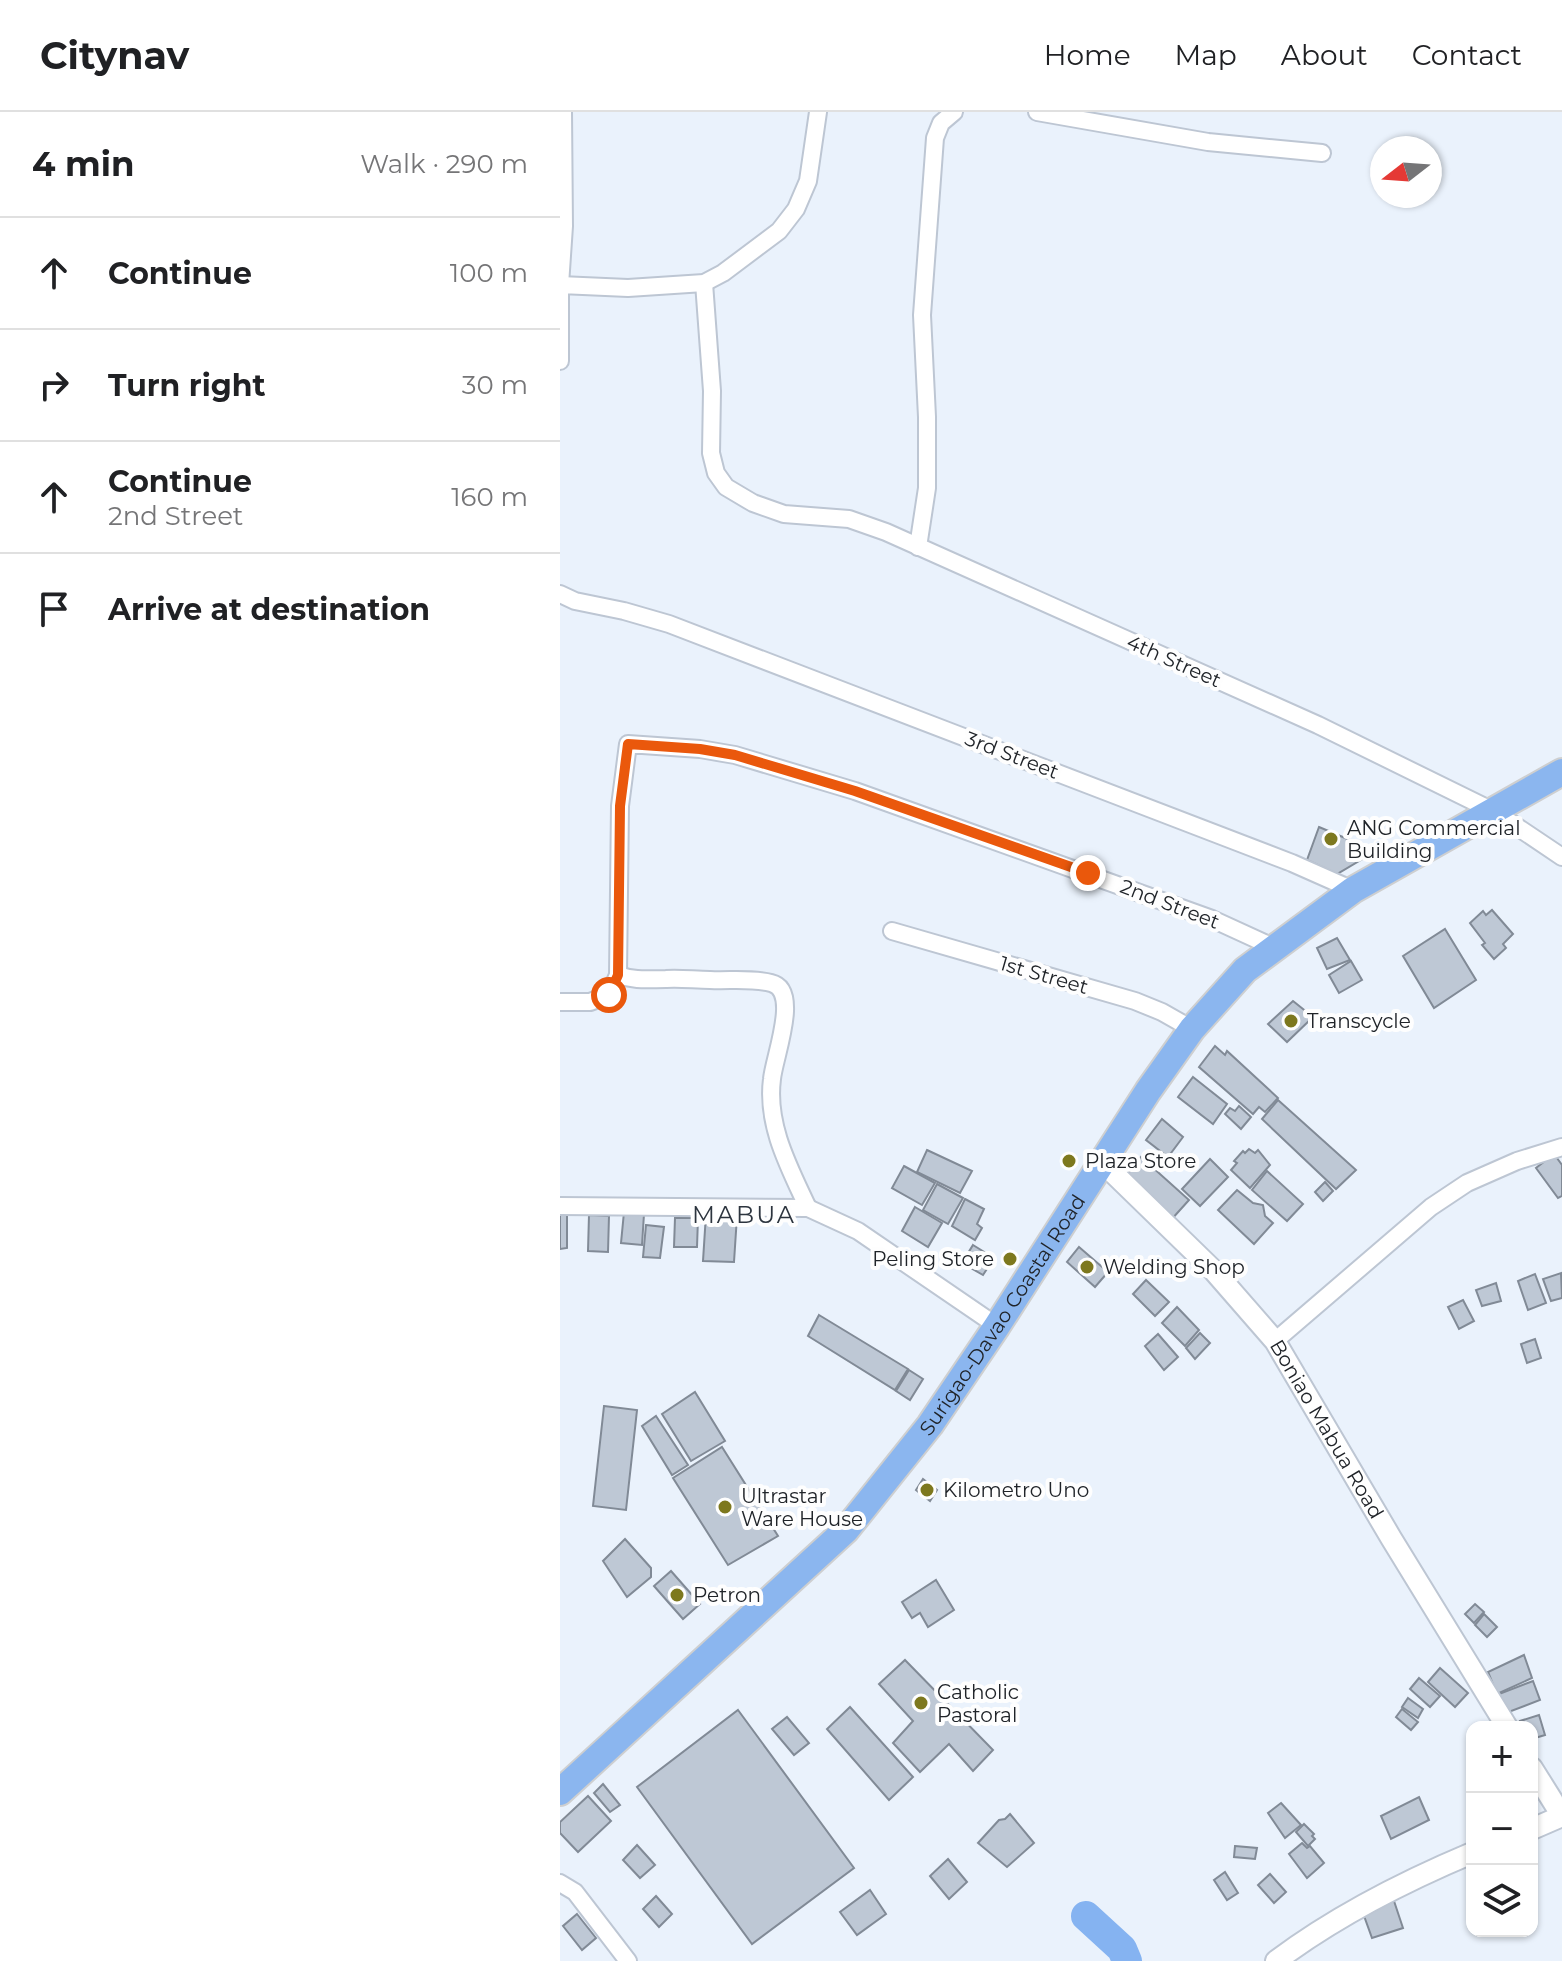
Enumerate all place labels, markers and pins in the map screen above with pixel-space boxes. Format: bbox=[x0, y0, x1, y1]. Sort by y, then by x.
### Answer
place label: ANG Commercial Building bbox=[1347, 816, 1521, 863]
marker: ANG Commercial Building bbox=[1322, 830, 1340, 848]
place label: Transcycle bbox=[1307, 1009, 1411, 1033]
marker: Transcycle bbox=[1282, 1012, 1300, 1030]
place label: Plaza Store bbox=[1085, 1149, 1196, 1173]
marker: Plaza Store bbox=[1060, 1152, 1078, 1170]
place label: Peling Store bbox=[872, 1247, 994, 1271]
marker: Peling Store bbox=[1001, 1250, 1019, 1268]
place label: Welding Shop bbox=[1103, 1255, 1245, 1279]
marker: Welding Shop bbox=[1078, 1258, 1096, 1276]
place label: Kilometro Uno bbox=[943, 1478, 1089, 1502]
marker: Kilometro Uno bbox=[918, 1481, 936, 1499]
place label: Ultrastar Ware House bbox=[741, 1484, 863, 1531]
marker: Ultrastar Ware House bbox=[716, 1498, 734, 1516]
place label: Petron bbox=[693, 1583, 761, 1607]
marker: Petron bbox=[668, 1586, 686, 1604]
place label: Catholic Pastoral bbox=[937, 1680, 1019, 1727]
marker: Catholic Pastoral bbox=[912, 1694, 930, 1712]

